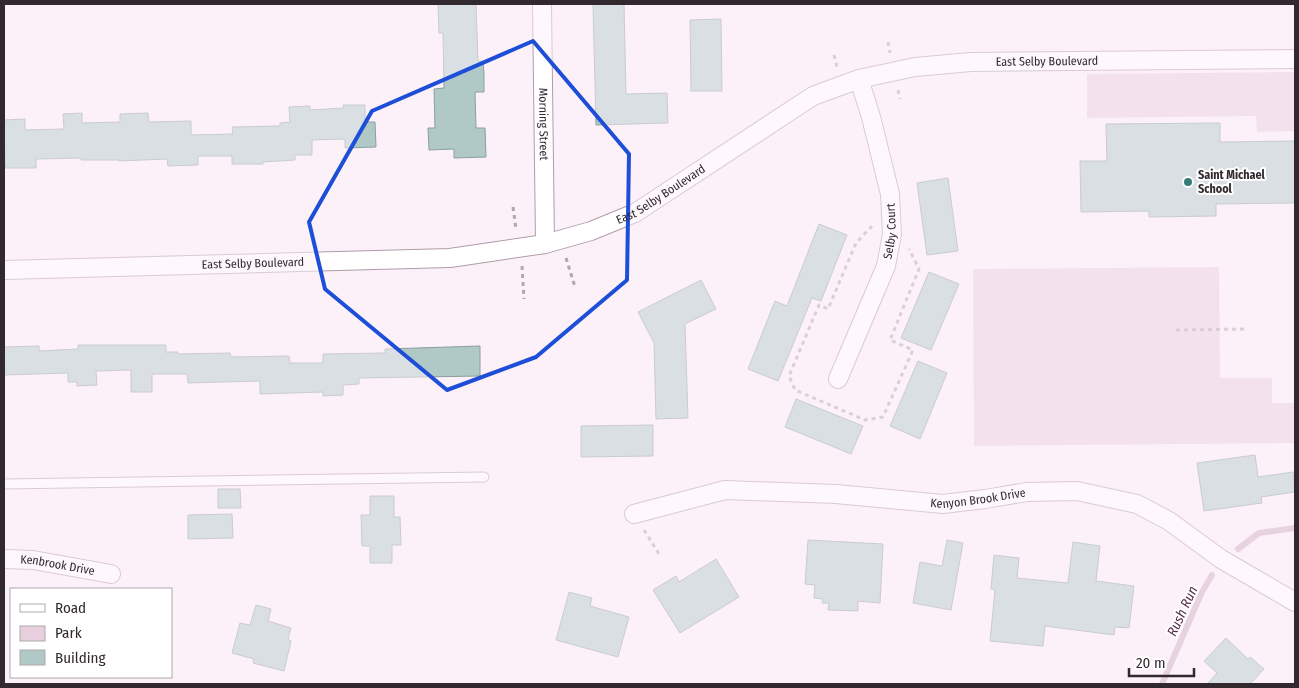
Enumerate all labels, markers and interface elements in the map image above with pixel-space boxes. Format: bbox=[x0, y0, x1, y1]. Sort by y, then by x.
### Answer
street label: East Selby Boulevard bbox=[996, 54, 1098, 69]
street label: Morning Street bbox=[536, 88, 551, 161]
street label: East Selby Boulevard bbox=[614, 162, 708, 227]
place label: Saint Michael School bbox=[1198, 168, 1266, 196]
marker: Saint Michael School bbox=[1182, 176, 1194, 188]
street label: Selby Court bbox=[880, 203, 899, 260]
street label: East Selby Boulevard bbox=[202, 255, 304, 272]
street label: Kenyon Brook Drive bbox=[930, 485, 1027, 511]
street label: Kenbrook Drive bbox=[20, 553, 96, 578]
water label: Rush Run bbox=[1163, 583, 1201, 639]
legend bbox=[10, 588, 172, 678]
text: Road bbox=[55, 599, 86, 617]
text: Park bbox=[55, 624, 82, 642]
scale bar bbox=[1129, 646, 1194, 678]
text: Building bbox=[55, 649, 106, 667]
text: 20 m bbox=[1136, 654, 1166, 672]

